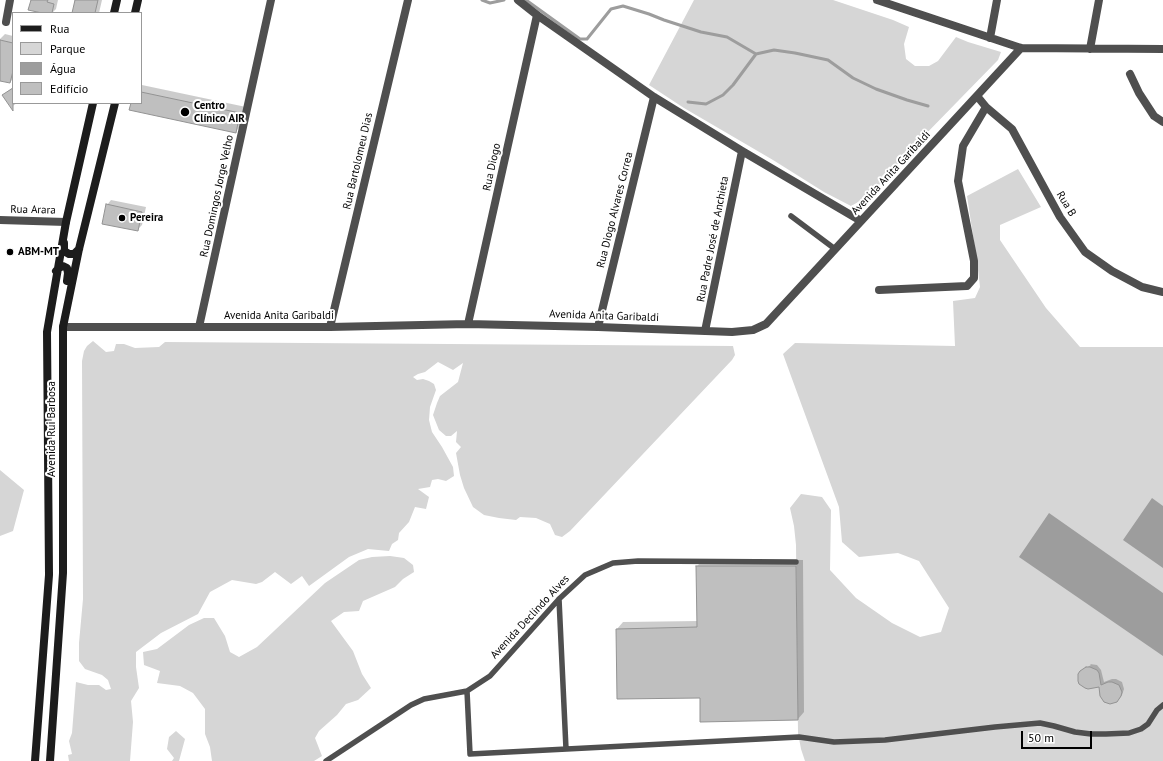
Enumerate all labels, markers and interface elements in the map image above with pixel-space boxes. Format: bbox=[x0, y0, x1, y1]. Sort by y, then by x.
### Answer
legend bbox=[12, 12, 142, 104]
text: Rua bbox=[50, 21, 69, 36]
text: Parque bbox=[50, 41, 85, 56]
text: Água bbox=[50, 61, 76, 76]
text: Edifício bbox=[50, 81, 88, 96]
place label: Centro Clínico AIR bbox=[194, 99, 245, 125]
marker: Centro Clínico AIR bbox=[179, 106, 191, 118]
street label: Rua Bartolomeu Dias bbox=[340, 111, 376, 211]
street label: Avenida Anita Garibaldi bbox=[849, 128, 933, 218]
street label: Rua Domingos Jorge Velho bbox=[198, 134, 236, 258]
street label: Rua Diogo bbox=[480, 142, 504, 192]
street label: Rua Diogo Alvares Correa bbox=[594, 151, 636, 269]
street label: Rua Padre José de Anchieta bbox=[694, 175, 732, 303]
street label: Rua B bbox=[1053, 189, 1079, 219]
street label: Rua Arara bbox=[10, 203, 56, 217]
place label: Pereira bbox=[130, 211, 163, 225]
marker: Pereira bbox=[117, 213, 127, 223]
place label: ABM-MT bbox=[18, 245, 59, 259]
marker: ABM-MT bbox=[5, 247, 15, 257]
street label: Avenida Anita Garibaldi bbox=[549, 307, 659, 325]
street label: Avenida Anita Garibaldi bbox=[224, 309, 334, 323]
street label: Avenida Rui Barbosa bbox=[45, 381, 59, 477]
street label: Avenida Declindo Alves bbox=[488, 572, 572, 662]
scale bar bbox=[1023, 723, 1094, 749]
text: 50 m bbox=[1028, 730, 1054, 745]

